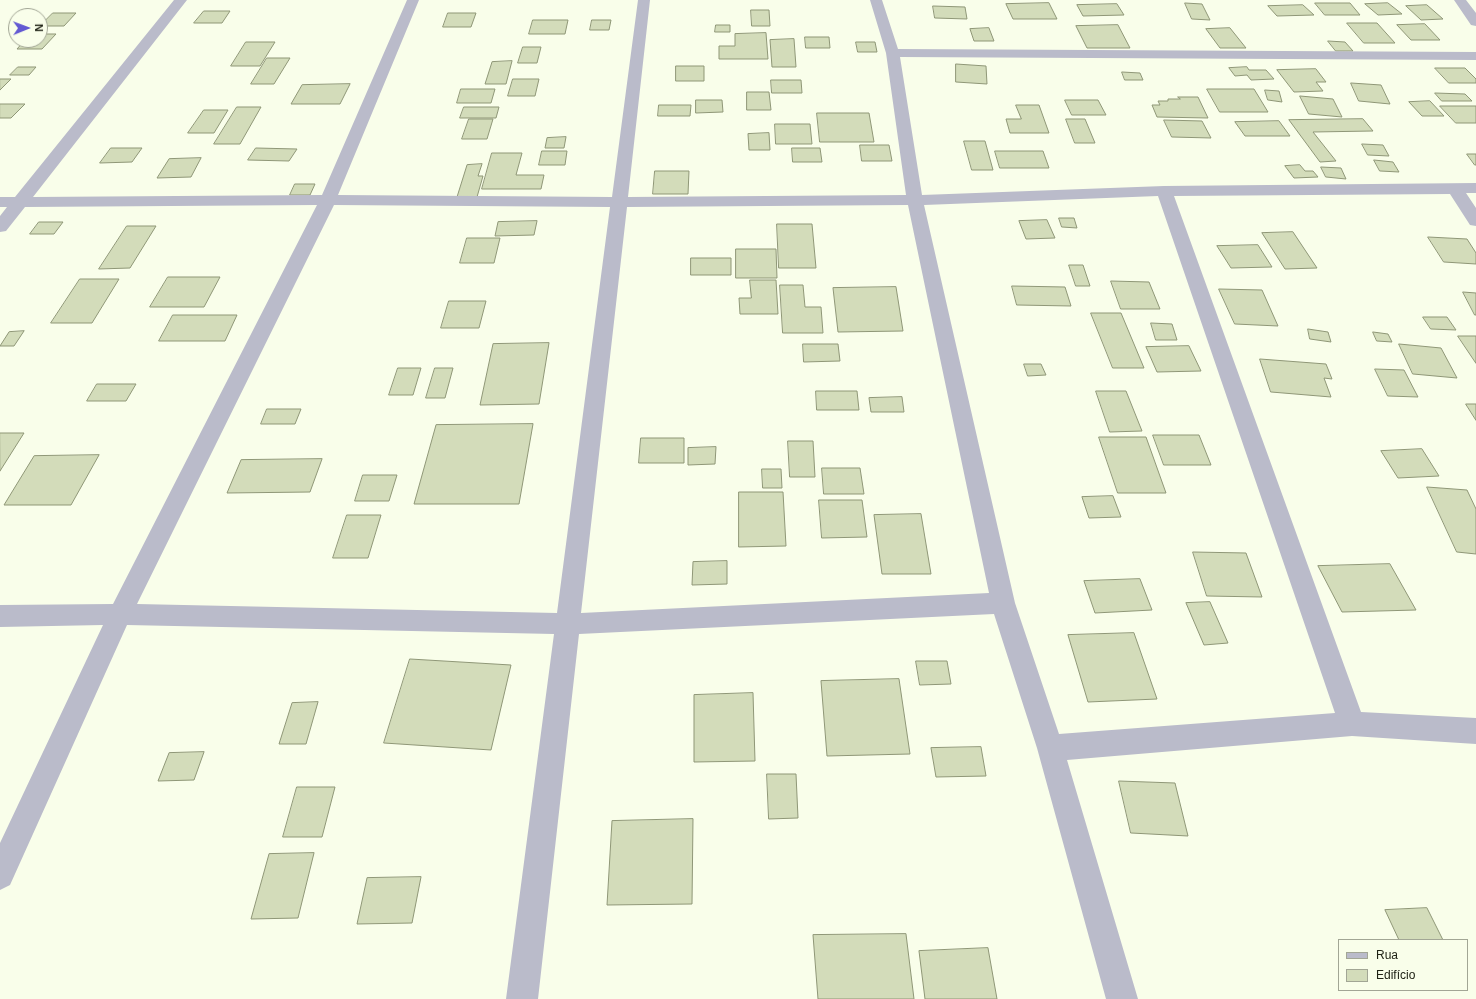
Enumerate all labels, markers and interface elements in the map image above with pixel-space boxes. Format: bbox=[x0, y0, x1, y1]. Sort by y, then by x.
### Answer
north arrow bbox=[8, 8, 48, 48]
text: N bbox=[33, 24, 45, 32]
legend bbox=[1338, 939, 1468, 991]
text: Rua bbox=[1376, 948, 1398, 962]
text: Edifício bbox=[1376, 968, 1415, 982]

